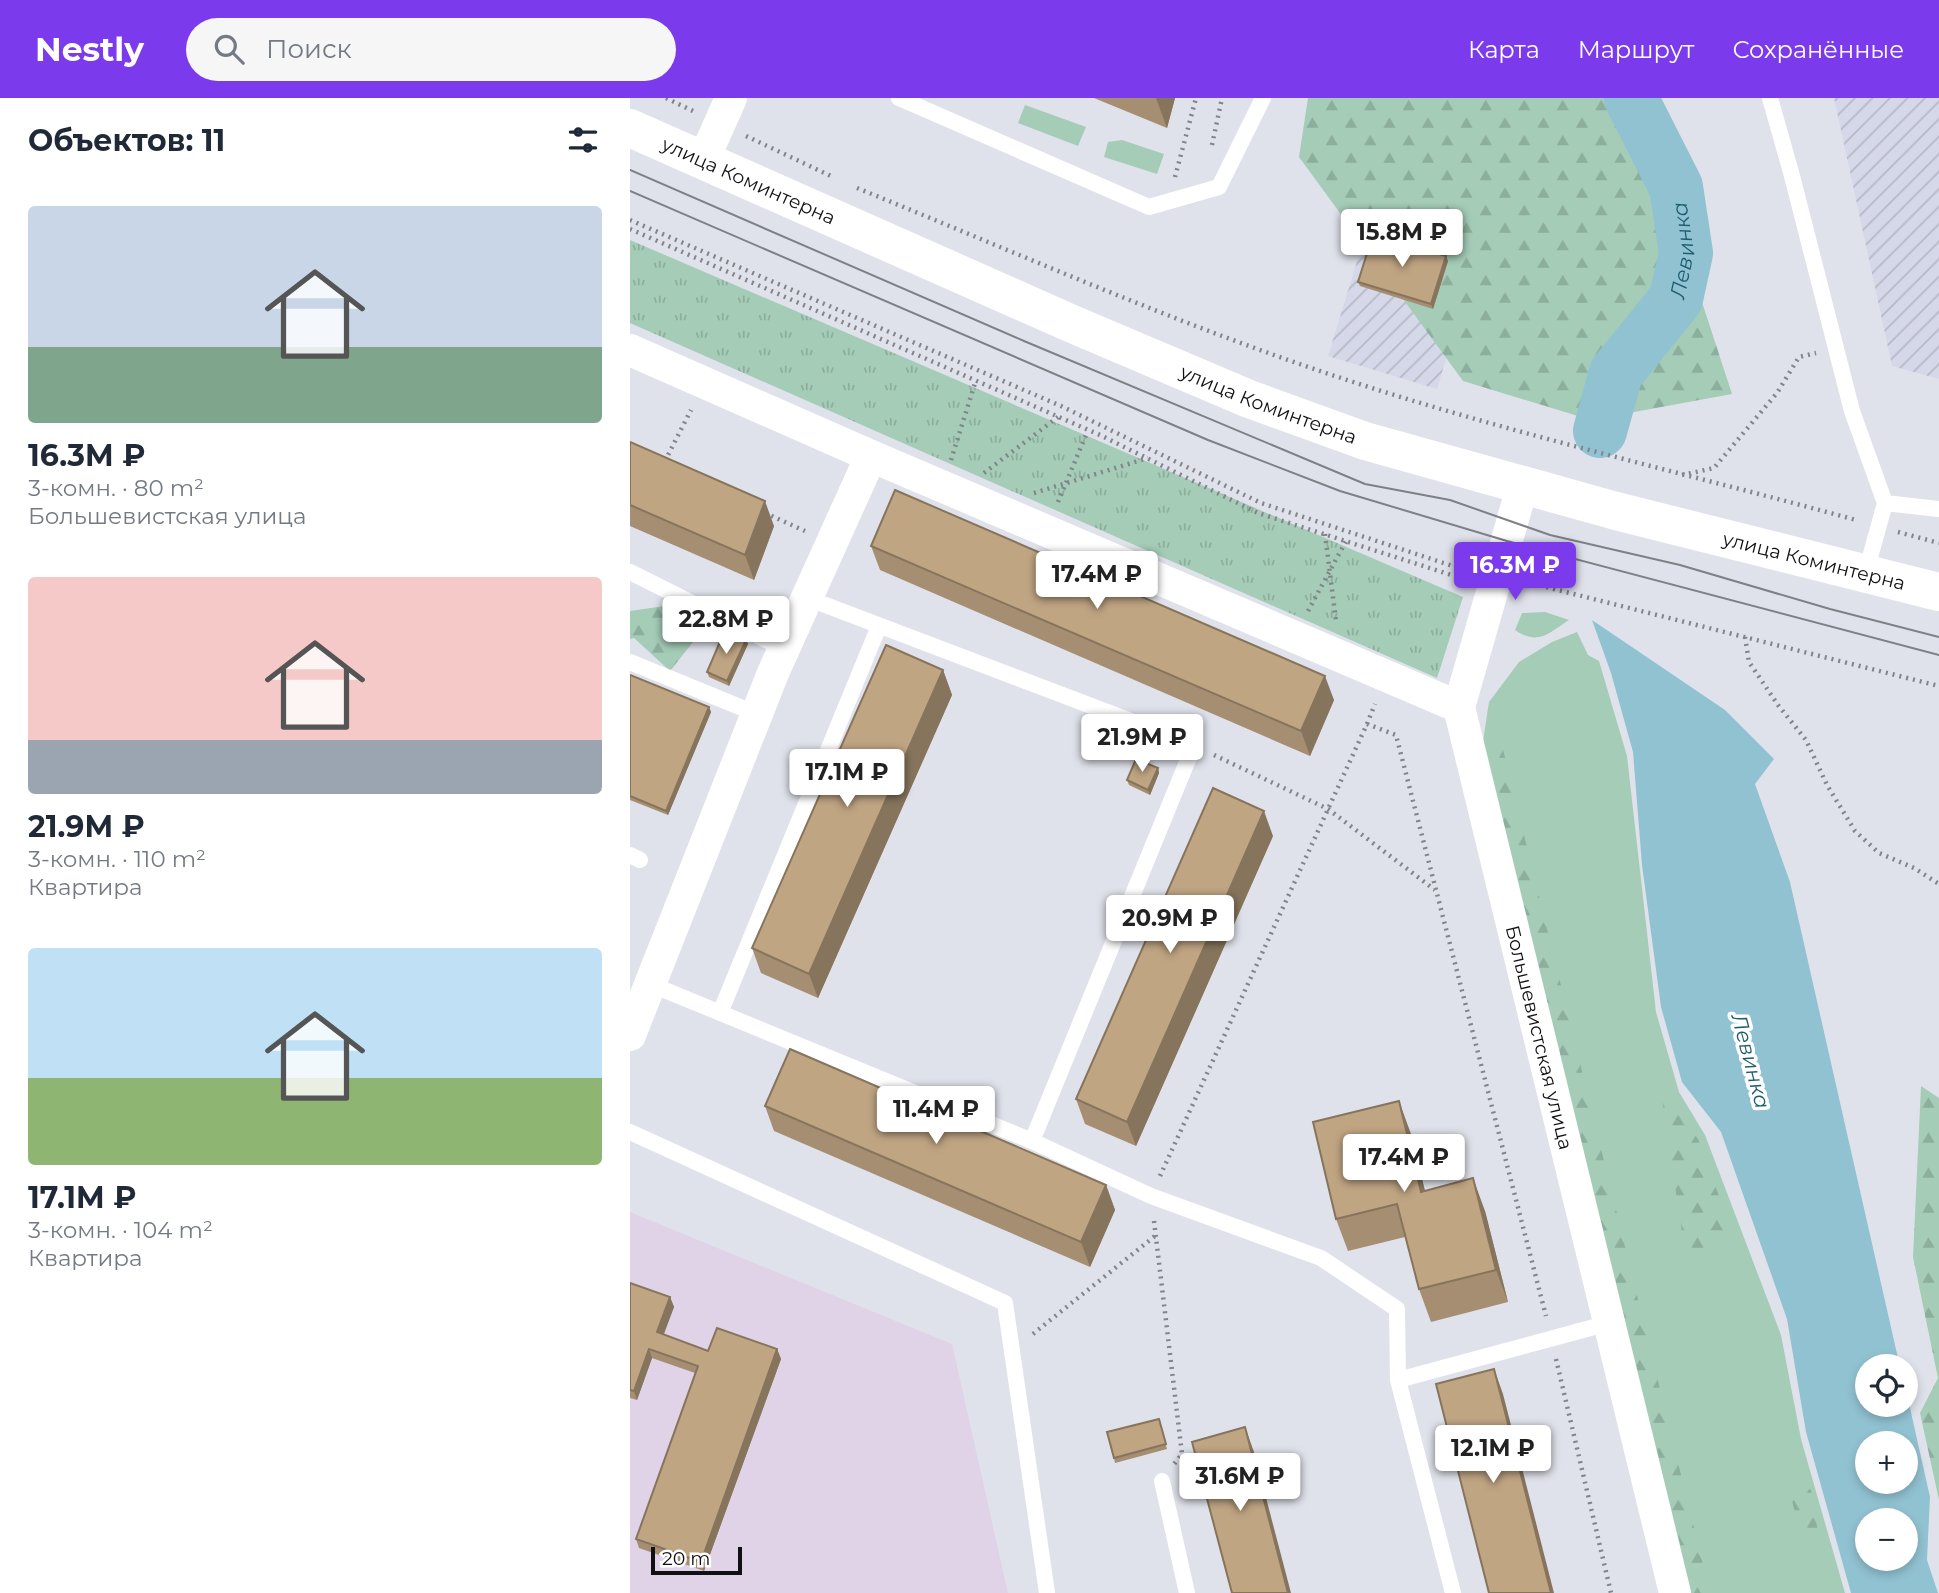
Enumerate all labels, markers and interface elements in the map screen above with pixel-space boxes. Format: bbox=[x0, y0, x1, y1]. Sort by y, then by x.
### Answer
search box bbox=[186, 18, 676, 81]
text: Nestly bbox=[35, 29, 144, 69]
icon: search bbox=[210, 30, 248, 68]
text: Поиск bbox=[266, 33, 352, 65]
text: Карта bbox=[1468, 35, 1540, 64]
text: Маршрут bbox=[1578, 35, 1694, 64]
text: Сохранённые bbox=[1732, 35, 1904, 64]
icon: filters bbox=[564, 121, 602, 159]
text: Объектов: 11 bbox=[28, 122, 225, 159]
street label: улица Коминтерна bbox=[658, 132, 839, 229]
water label: Левинка bbox=[1664, 201, 1699, 302]
pin: 15.8M ₽ bbox=[1337, 209, 1467, 269]
text: 15.8M ₽ bbox=[1357, 218, 1447, 246]
icon: home bbox=[252, 251, 378, 377]
street label: улица Коминтерна bbox=[1176, 359, 1360, 449]
text: 16.3M ₽ bbox=[28, 437, 146, 474]
text: 3-комн. · 80 m² bbox=[28, 474, 204, 502]
text: Большевистская улица bbox=[28, 502, 306, 530]
street label: улица Коминтерна bbox=[1720, 527, 1908, 595]
pin: 16.3M ₽ bbox=[1450, 542, 1580, 602]
text: 16.3M ₽ bbox=[1470, 551, 1560, 579]
pin: 17.4M ₽ bbox=[1032, 552, 1162, 611]
text: 17.4M ₽ bbox=[1052, 560, 1142, 588]
pin: 22.8M ₽ bbox=[661, 596, 791, 656]
text: 22.8M ₽ bbox=[678, 605, 774, 633]
icon: home bbox=[252, 622, 378, 748]
pin: 21.9M ₽ bbox=[1077, 714, 1207, 774]
text: 21.9M ₽ bbox=[1097, 723, 1187, 751]
pin: 17.1M ₽ bbox=[782, 750, 912, 809]
text: 17.1M ₽ bbox=[805, 758, 889, 786]
text: 21.9M ₽ bbox=[28, 808, 145, 845]
text: 3-комн. · 110 m² bbox=[28, 845, 206, 873]
text: Квартира bbox=[28, 873, 142, 901]
pin: 20.9M ₽ bbox=[1105, 896, 1235, 955]
text: 20.9M ₽ bbox=[1122, 904, 1218, 932]
street label: Большевистская улица bbox=[1501, 923, 1578, 1152]
icon: home bbox=[252, 993, 378, 1119]
water label: Левинка bbox=[1726, 1010, 1776, 1111]
pin: 11.4M ₽ bbox=[871, 1086, 1001, 1146]
text: 11.4M ₽ bbox=[893, 1095, 979, 1123]
pin: 17.4M ₽ bbox=[1339, 1134, 1469, 1194]
text: 17.4M ₽ bbox=[1359, 1143, 1449, 1171]
text: 17.1M ₽ bbox=[28, 1179, 136, 1216]
text: 3-комн. · 104 m² bbox=[28, 1216, 213, 1244]
text: Квартира bbox=[28, 1244, 142, 1272]
map controls bbox=[1855, 1354, 1918, 1571]
button: locate bbox=[1855, 1354, 1918, 1417]
pin: 12.1M ₽ bbox=[1428, 1426, 1558, 1485]
button: + bbox=[1855, 1431, 1918, 1494]
text: 12.1M ₽ bbox=[1451, 1434, 1535, 1462]
pin: 31.6M ₽ bbox=[1175, 1454, 1305, 1513]
text: 31.6M ₽ bbox=[1195, 1462, 1285, 1490]
button: − bbox=[1855, 1508, 1918, 1571]
scale bar bbox=[651, 1544, 742, 1576]
text: 20 m bbox=[662, 1547, 710, 1570]

